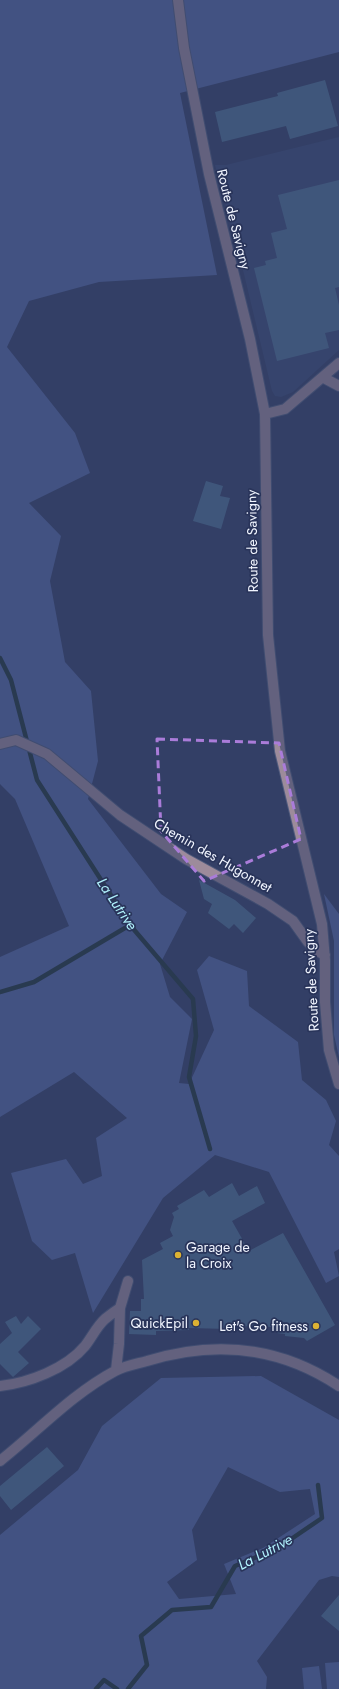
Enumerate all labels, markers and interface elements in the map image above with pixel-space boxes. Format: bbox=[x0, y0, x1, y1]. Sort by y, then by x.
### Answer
street label: Route de Savigny bbox=[212, 167, 256, 272]
street label: Route de Savigny bbox=[241, 489, 263, 592]
street label: Chemin des Hugonnet bbox=[150, 813, 276, 897]
water label: La Lutrive bbox=[91, 873, 143, 935]
street label: Route de Savigny bbox=[298, 927, 324, 1032]
place label: Garage de la Croix bbox=[186, 1237, 250, 1273]
marker: Garage de la Croix bbox=[173, 1250, 183, 1260]
place label: QuickEpil bbox=[131, 1313, 188, 1333]
place label: Let's Go fitness bbox=[219, 1316, 308, 1336]
marker: QuickEpil bbox=[191, 1318, 201, 1328]
marker: Let's Go fitness bbox=[311, 1321, 321, 1331]
water label: La Lutrive bbox=[234, 1528, 297, 1576]

